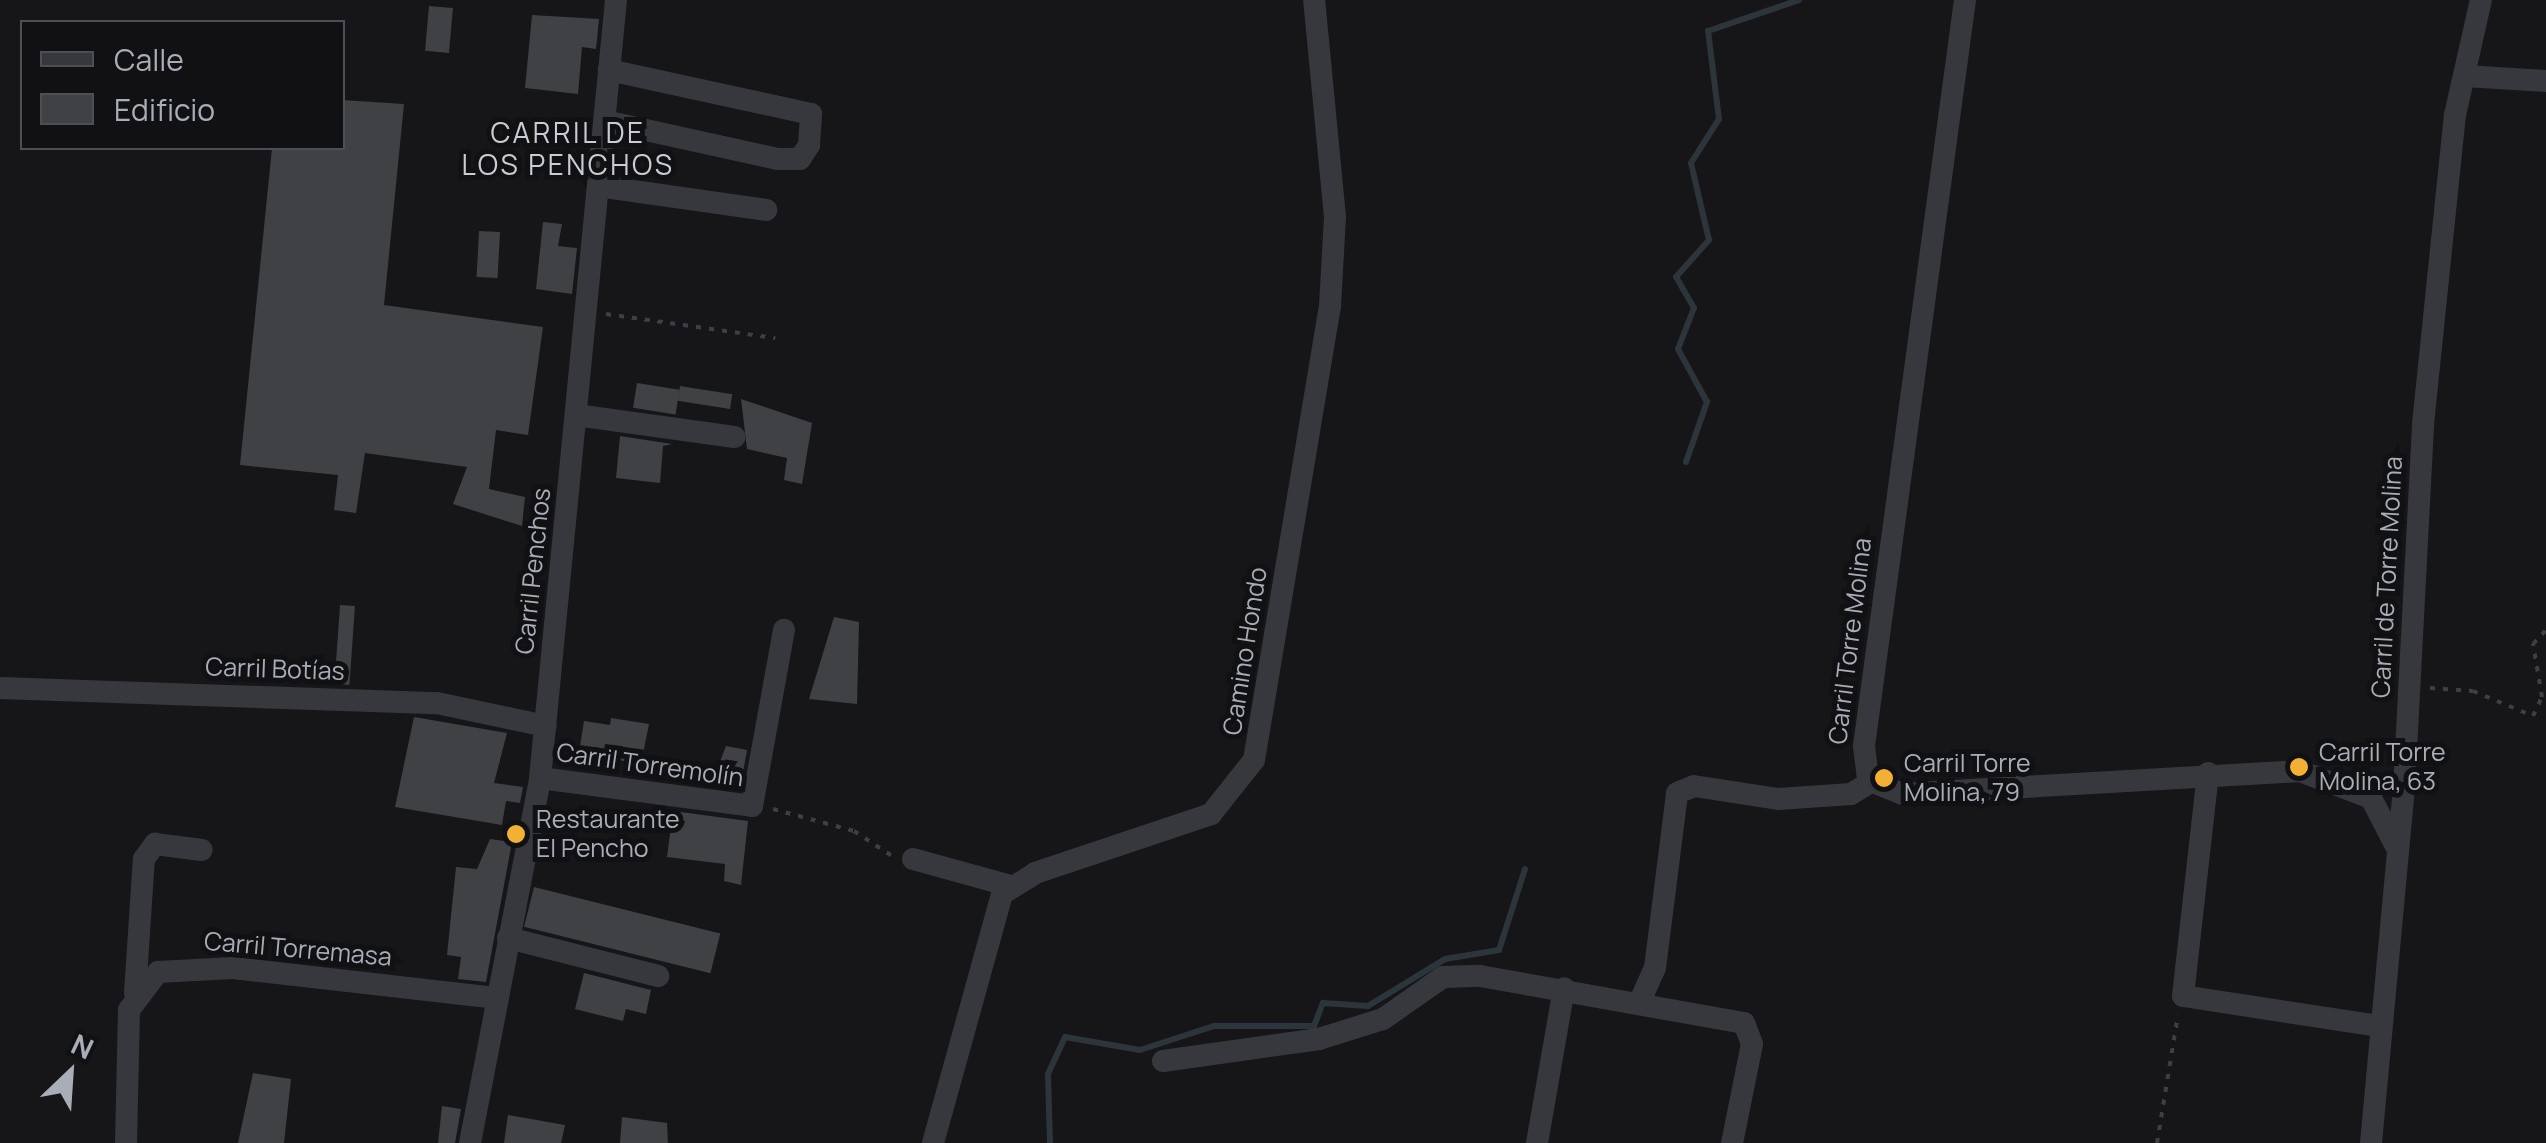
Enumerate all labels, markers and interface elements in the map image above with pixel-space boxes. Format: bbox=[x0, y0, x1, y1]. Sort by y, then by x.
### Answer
legend bbox=[20, 20, 345, 150]
text: Calle bbox=[114, 39, 184, 80]
text: Edificio bbox=[114, 89, 215, 130]
district label: CARRIL DE LOS PENCHOS bbox=[461, 115, 675, 181]
street label: Carril de Torre Molina bbox=[2366, 455, 2408, 699]
street label: Carril Penchos bbox=[509, 486, 557, 656]
street label: Carril Torre Molina bbox=[1822, 536, 1878, 746]
street label: Camino Hondo bbox=[1217, 565, 1273, 737]
street label: Carril Botías bbox=[205, 652, 345, 686]
street label: Carril Torremolín bbox=[555, 737, 745, 793]
place label: Carril Torre Molina, 63 bbox=[2319, 738, 2446, 797]
place label: Carril Torre Molina, 79 bbox=[1904, 749, 2031, 808]
marker: Carril Torre Molina, 63 bbox=[2288, 756, 2310, 778]
marker: Carril Torre Molina, 79 bbox=[1873, 767, 1895, 789]
place label: Restaurante El Pencho bbox=[536, 805, 680, 864]
marker: Restaurante El Pencho bbox=[505, 823, 527, 845]
street label: Carril Torremasa bbox=[203, 926, 393, 972]
north arrow bbox=[20, 1023, 120, 1123]
text: N bbox=[66, 1024, 100, 1067]

